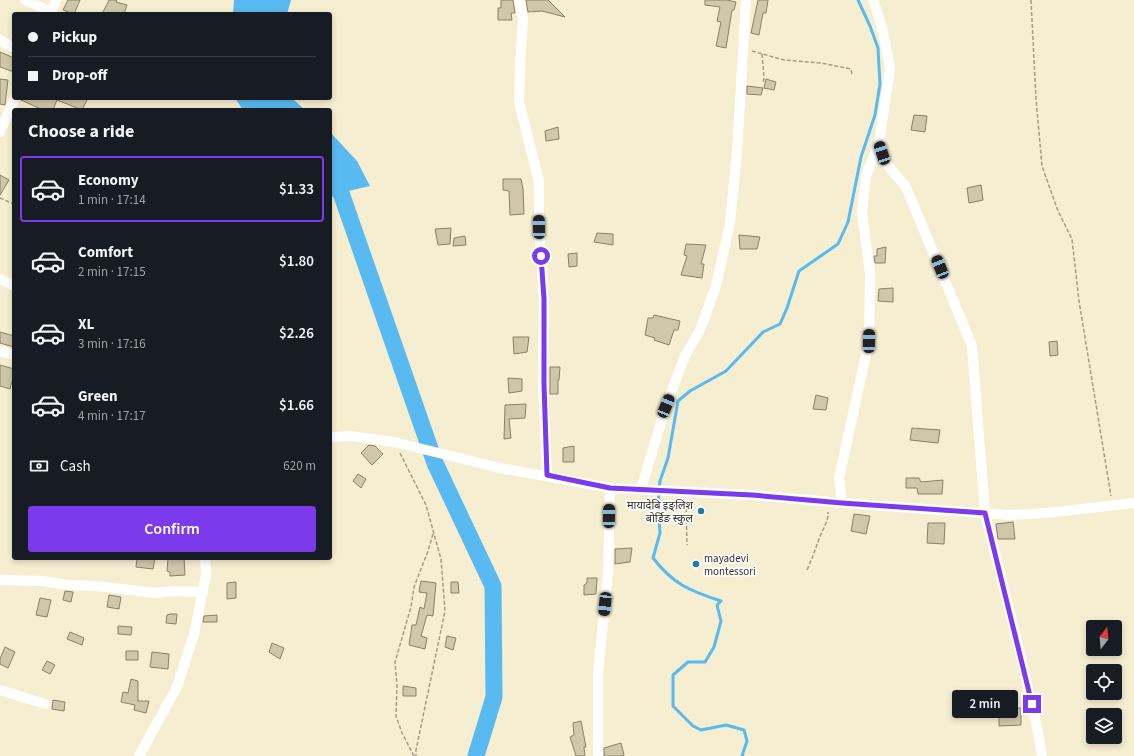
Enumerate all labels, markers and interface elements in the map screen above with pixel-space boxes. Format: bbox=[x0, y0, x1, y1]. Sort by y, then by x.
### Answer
text: Pickup bbox=[52, 27, 97, 48]
text: Drop-off bbox=[52, 65, 107, 86]
text: Choose a ride bbox=[28, 119, 134, 144]
car bbox=[873, 140, 891, 166]
text: Economy bbox=[78, 170, 139, 191]
icon: car bbox=[30, 171, 66, 207]
text: $1.33 bbox=[279, 179, 314, 200]
text: 1 min · 17:14 bbox=[78, 191, 146, 209]
car bbox=[533, 215, 545, 239]
text: Comfort bbox=[78, 242, 133, 263]
icon: car bbox=[30, 243, 66, 279]
route start bbox=[532, 247, 550, 265]
text: $1.80 bbox=[279, 251, 314, 272]
car bbox=[930, 254, 950, 280]
text: 2 min · 17:15 bbox=[78, 263, 146, 281]
text: XL bbox=[78, 314, 94, 335]
icon: car bbox=[30, 315, 66, 351]
text: $2.26 bbox=[279, 323, 314, 344]
car bbox=[863, 329, 875, 353]
text: 3 min · 17:16 bbox=[78, 335, 146, 353]
text: Green bbox=[78, 386, 118, 407]
icon: car bbox=[30, 387, 66, 423]
car bbox=[656, 393, 676, 419]
text: $1.66 bbox=[279, 395, 314, 416]
text: 4 min · 17:17 bbox=[78, 407, 146, 425]
icon: cash bbox=[28, 455, 50, 477]
text: Cash bbox=[60, 456, 91, 477]
text: 620 m bbox=[283, 457, 316, 475]
place label: मायादेबि इङ्लिश बोर्डिङ स्कुल bbox=[627, 498, 694, 526]
car bbox=[603, 504, 615, 528]
button: Confirm bbox=[28, 506, 316, 552]
marker: मायादेबि इङ्लिश बोर्डिङ स्कुल bbox=[696, 506, 706, 516]
place label: mayadevi montessori bbox=[704, 551, 756, 579]
marker: mayadevi montessori bbox=[691, 559, 701, 569]
car bbox=[598, 591, 612, 617]
north arrow bbox=[1086, 620, 1122, 656]
map controls bbox=[1086, 620, 1122, 744]
button: locate bbox=[1086, 664, 1122, 700]
callout: 2 min bbox=[952, 690, 1018, 718]
text: 2 min bbox=[970, 695, 1000, 713]
route end bbox=[1023, 695, 1041, 713]
button: layers bbox=[1086, 708, 1122, 744]

